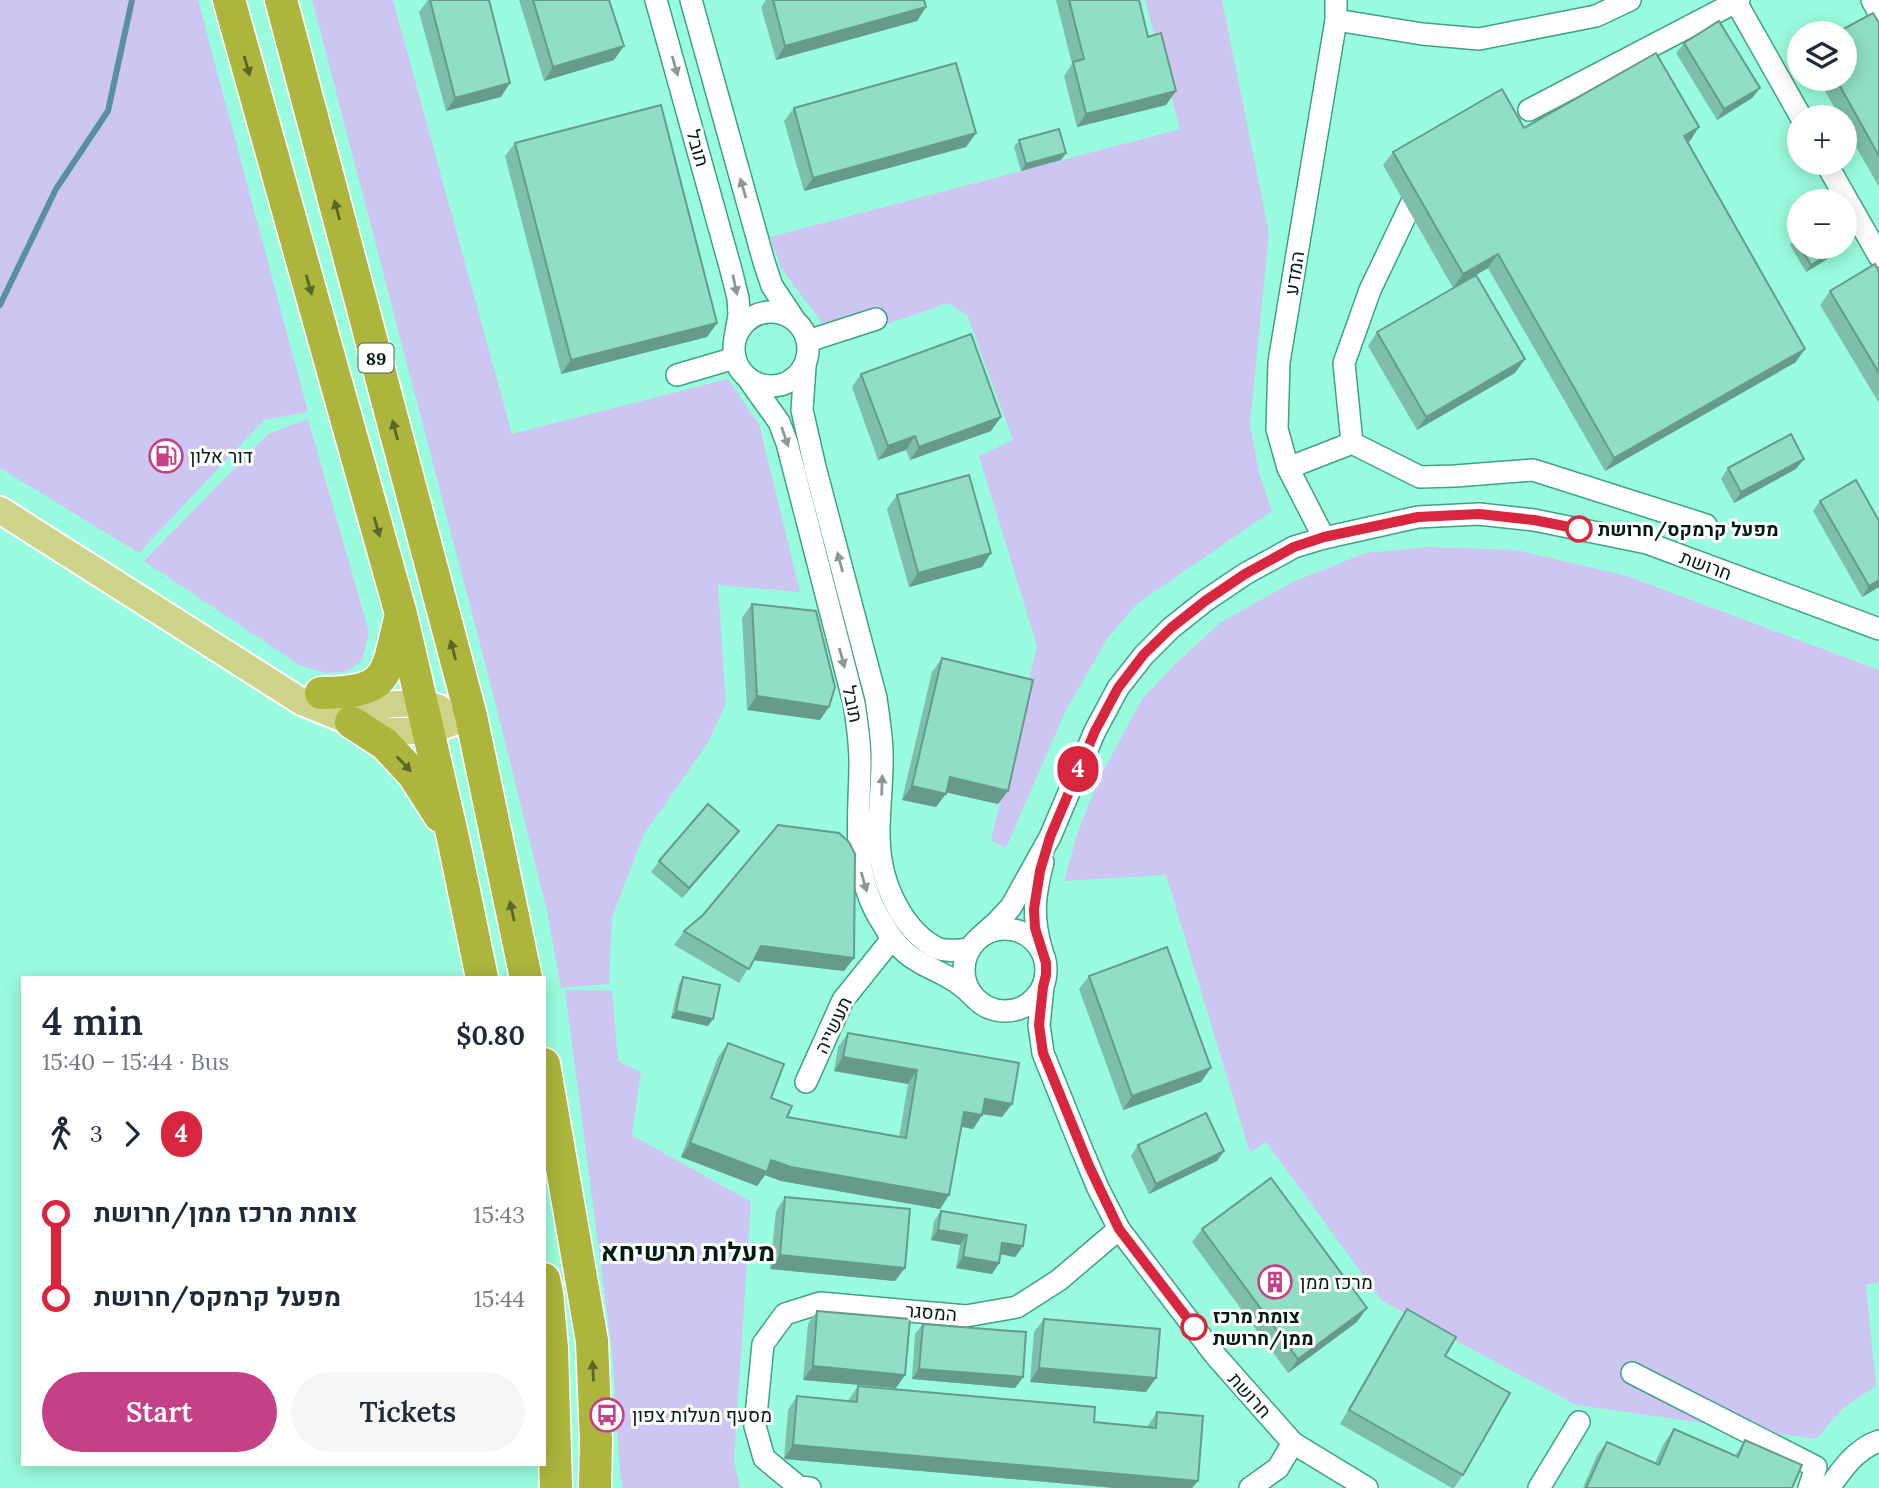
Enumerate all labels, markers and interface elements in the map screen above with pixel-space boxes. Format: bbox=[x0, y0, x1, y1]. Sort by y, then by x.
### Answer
map controls bbox=[1787, 21, 1857, 259]
button: layers bbox=[1787, 21, 1857, 91]
one-way arrow bbox=[243, 55, 253, 76]
one-way arrow bbox=[670, 56, 680, 77]
button: + bbox=[1787, 105, 1857, 175]
street label: תובל bbox=[681, 127, 715, 169]
one-way arrow bbox=[738, 178, 748, 199]
button: − bbox=[1787, 189, 1857, 259]
one-way arrow bbox=[331, 199, 342, 221]
street label: המדע bbox=[1279, 249, 1309, 297]
one-way arrow bbox=[304, 274, 315, 296]
one-way arrow bbox=[729, 274, 740, 296]
road number: 89 bbox=[358, 344, 394, 372]
one-way arrow bbox=[389, 419, 400, 441]
one-way arrow bbox=[780, 427, 791, 448]
fuel station icon: דור אלון bbox=[147, 437, 185, 475]
place label: דור אלון bbox=[190, 444, 253, 468]
marker: מפעל קרמקס/חרושת bbox=[1566, 516, 1592, 542]
one-way arrow bbox=[372, 517, 383, 539]
place label: מפעל קרמקס/חרושת bbox=[1598, 517, 1779, 542]
street label: חרושת bbox=[1677, 545, 1735, 585]
one-way arrow bbox=[834, 551, 845, 573]
one-way arrow bbox=[448, 639, 458, 660]
one-way arrow bbox=[837, 647, 848, 669]
street label: תובל bbox=[837, 683, 869, 725]
line badge: 4 bbox=[1055, 746, 1101, 792]
text: 4 bbox=[1071, 753, 1085, 784]
one-way arrow bbox=[396, 756, 412, 773]
one-way arrow bbox=[876, 774, 887, 796]
one-way arrow bbox=[860, 872, 870, 893]
one-way arrow bbox=[507, 900, 518, 922]
street label: תעשייה bbox=[809, 993, 857, 1057]
text: 4 min bbox=[42, 997, 143, 1045]
text: $0.80 bbox=[456, 1019, 525, 1052]
text: 15:40 – 15:44 · Bus bbox=[42, 1047, 229, 1076]
icon: walk bbox=[42, 1115, 80, 1153]
icon: forward bbox=[113, 1115, 151, 1153]
text: 4 bbox=[175, 1118, 188, 1149]
text: 3 bbox=[90, 1119, 103, 1148]
text: צומת מרכז ממן/חרושת bbox=[94, 1196, 357, 1229]
text: 15:43 bbox=[473, 1200, 525, 1229]
district label: מעלות תרשיחא bbox=[601, 1235, 775, 1268]
building icon: מרכז ממן bbox=[1256, 1263, 1294, 1301]
place label: מרכז ממן bbox=[1300, 1270, 1373, 1294]
text: מפעל קרמקס/חרושת bbox=[94, 1280, 341, 1313]
text: 15:44 bbox=[473, 1284, 525, 1313]
street label: המסגר bbox=[904, 1298, 958, 1326]
place label: צומת מרכז ממן/חרושת bbox=[1213, 1304, 1314, 1351]
marker: צומת מרכז ממן/חרושת bbox=[1181, 1314, 1207, 1340]
one-way arrow bbox=[588, 1360, 599, 1382]
street label: חרושת bbox=[1223, 1367, 1277, 1423]
button: Start bbox=[42, 1372, 277, 1452]
button: Tickets bbox=[291, 1372, 525, 1452]
bus stop icon: מסעף מעלות צפון bbox=[588, 1396, 626, 1434]
place label: מסעף מעלות צפון bbox=[632, 1403, 772, 1427]

